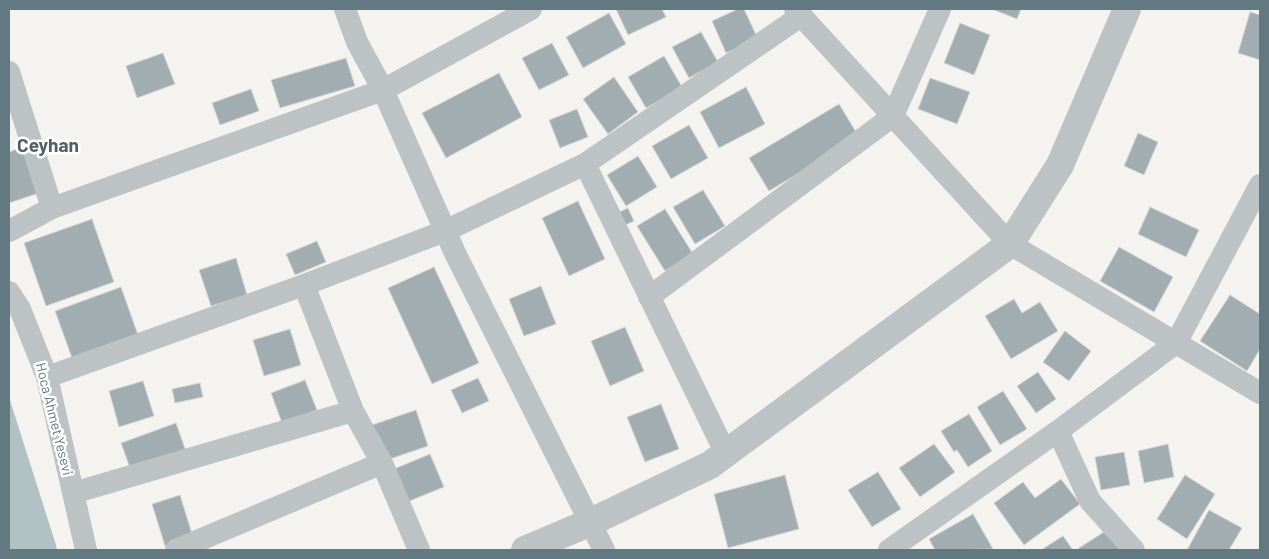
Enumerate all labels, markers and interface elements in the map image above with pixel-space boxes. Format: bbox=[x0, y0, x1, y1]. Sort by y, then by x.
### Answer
district label: Ceyhan bbox=[17, 135, 79, 157]
street label: Hoca Ahmet Yesevi bbox=[32, 361, 76, 477]

